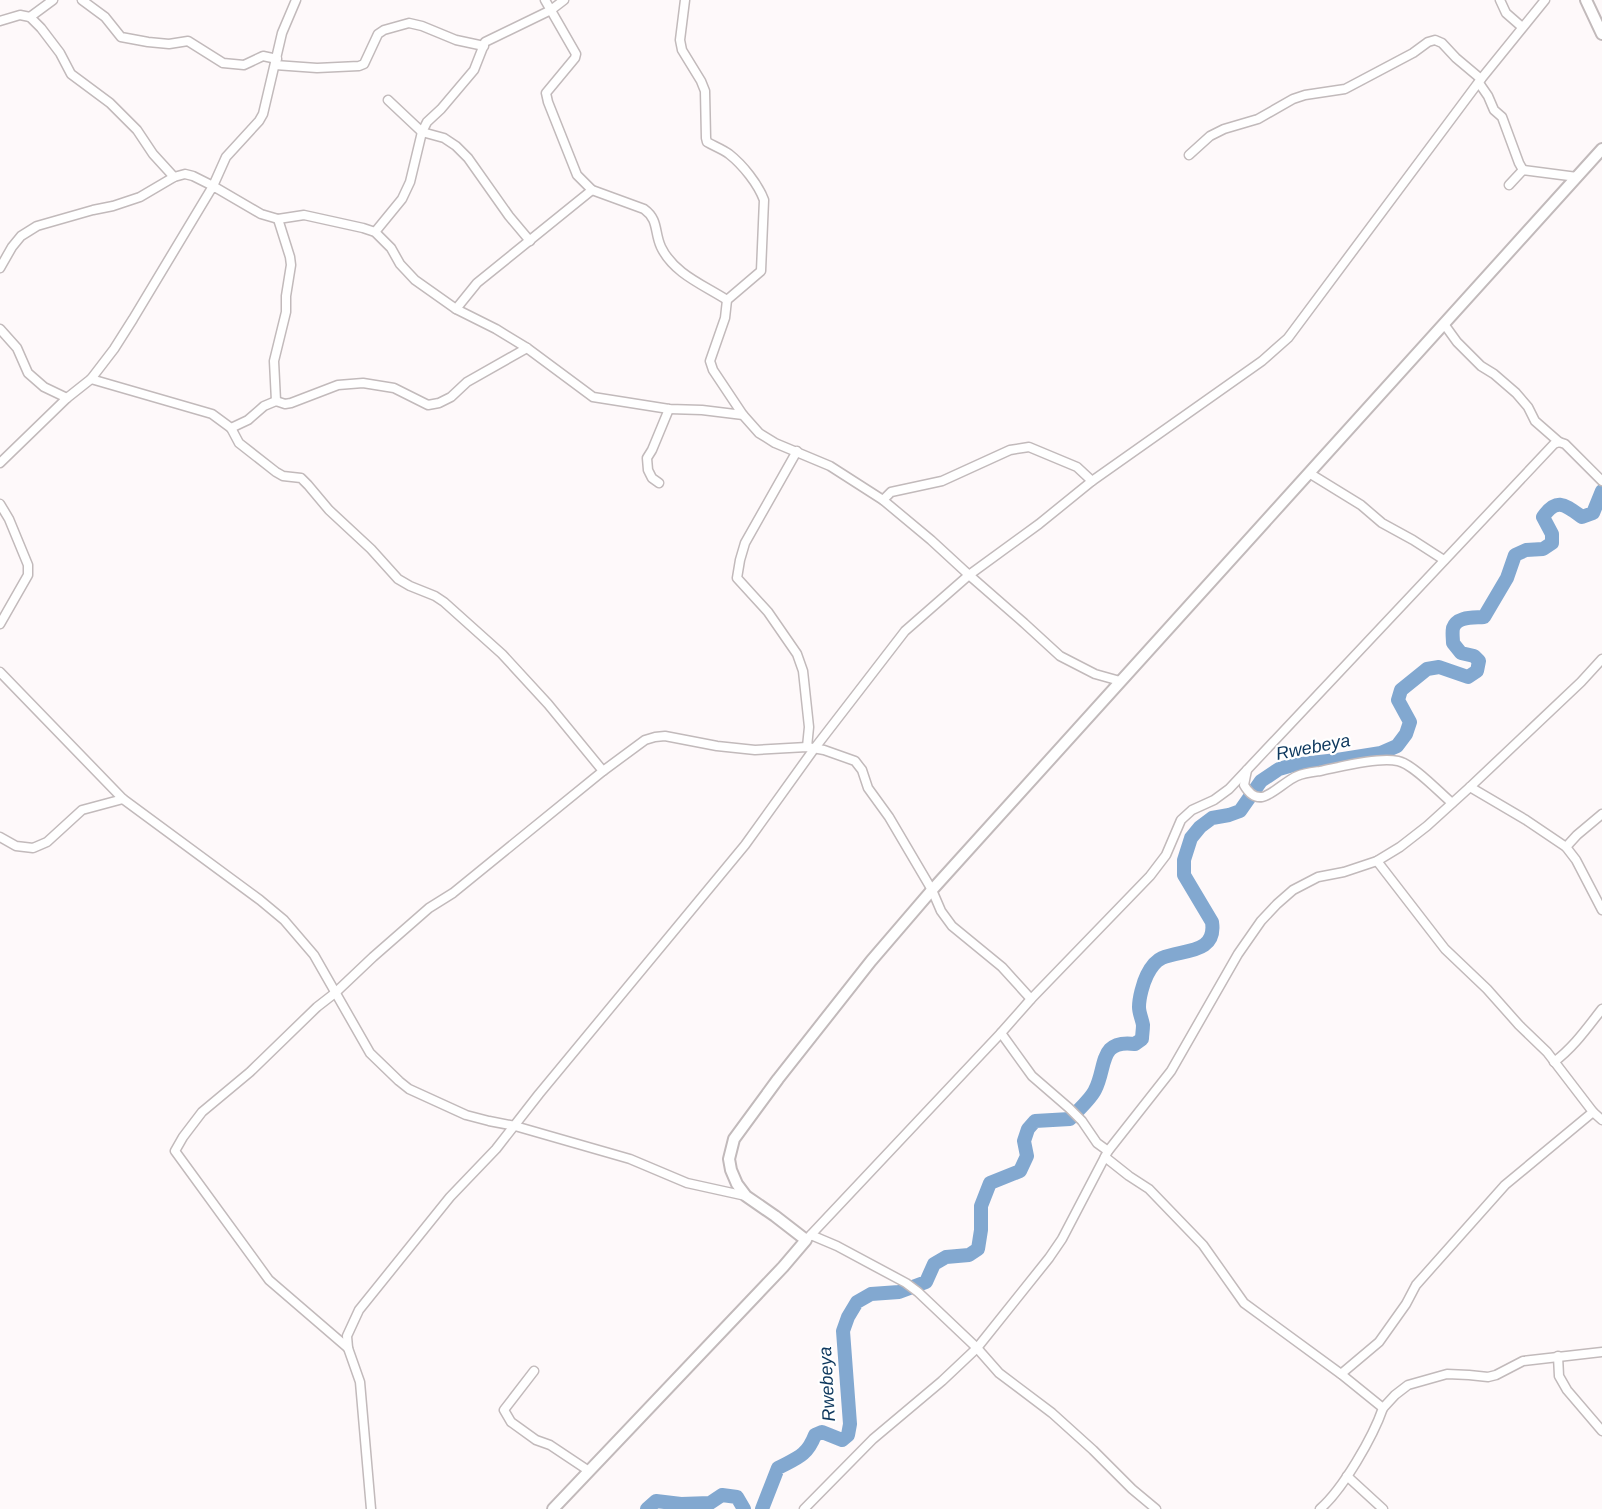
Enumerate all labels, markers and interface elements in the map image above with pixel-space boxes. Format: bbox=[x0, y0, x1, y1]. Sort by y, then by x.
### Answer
water label: Rwebeya bbox=[1274, 730, 1352, 764]
water label: Rwebeya bbox=[815, 1346, 839, 1422]

